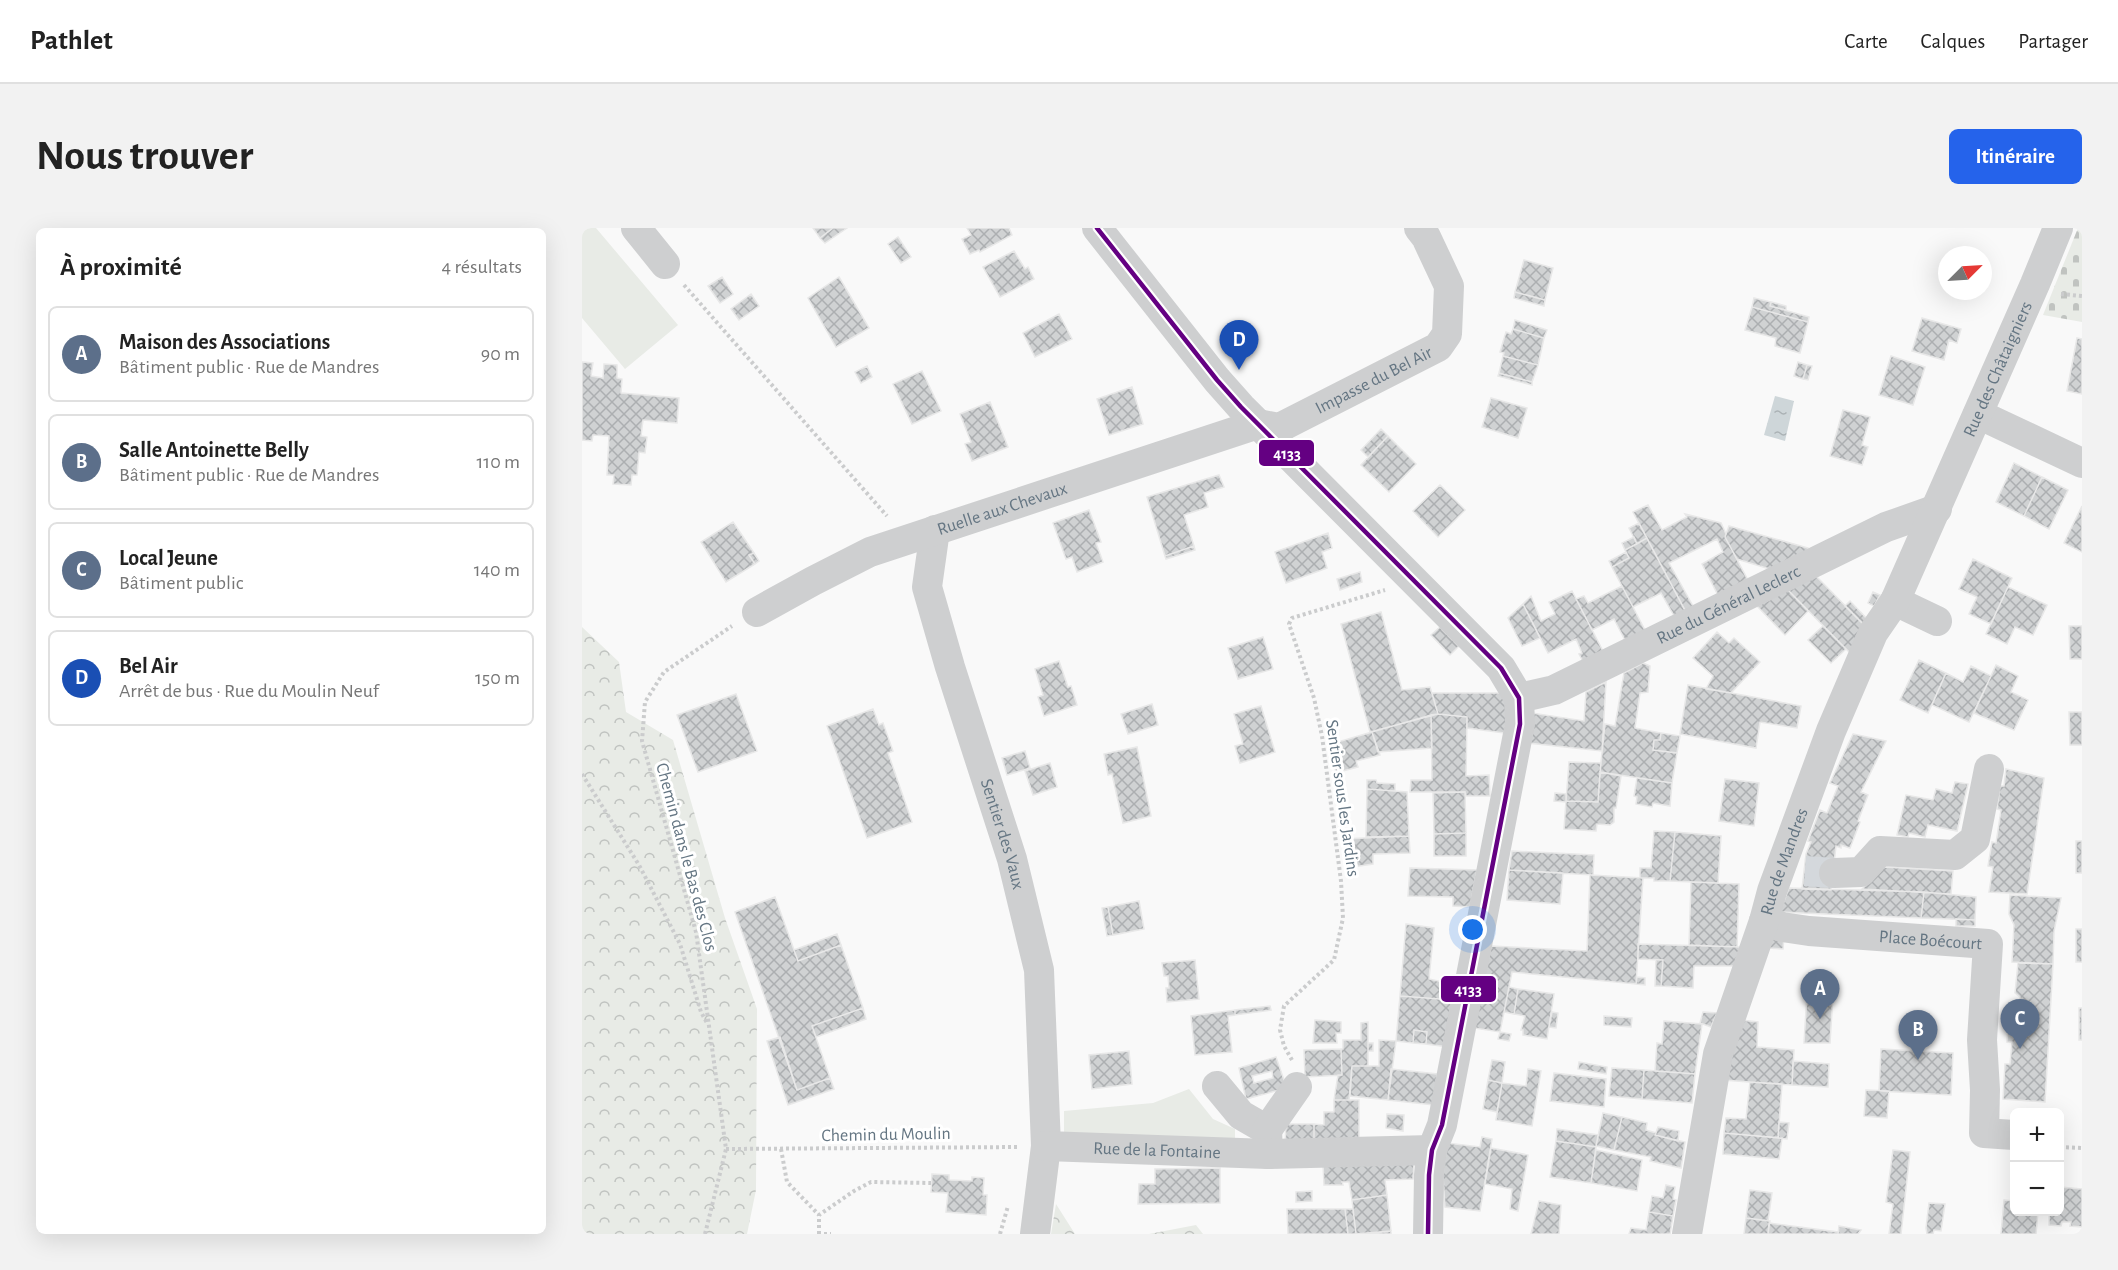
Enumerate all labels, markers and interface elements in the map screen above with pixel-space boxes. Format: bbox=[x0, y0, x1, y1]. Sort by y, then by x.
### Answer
text: Pathlet bbox=[30, 27, 113, 55]
text: Carte bbox=[1844, 31, 1888, 52]
text: Calques bbox=[1921, 31, 1985, 52]
text: Partager bbox=[2018, 31, 2088, 52]
button: Itinéraire bbox=[1949, 129, 2082, 184]
text: Nous trouver bbox=[36, 135, 253, 177]
north arrow bbox=[1938, 246, 1992, 300]
text: À proximité bbox=[60, 254, 182, 280]
text: 4 résultats bbox=[441, 257, 522, 277]
street label: Rue des Châtaigniers bbox=[1961, 299, 2036, 440]
pin: D bbox=[1220, 320, 1258, 370]
text: Maison des Associations bbox=[119, 331, 330, 353]
street label: Impasse du Bel Air bbox=[1313, 343, 1435, 418]
text: A bbox=[76, 344, 88, 364]
text: 90 m bbox=[481, 344, 520, 364]
text: Bâtiment public · Rue de Mandres bbox=[119, 357, 379, 377]
text: Salle Antoinette Belly bbox=[119, 439, 309, 461]
line badge: 4133 bbox=[1258, 439, 1315, 467]
text: 4133 bbox=[1273, 446, 1301, 462]
text: B bbox=[76, 452, 87, 472]
text: 110 m bbox=[476, 452, 520, 472]
text: Bâtiment public · Rue de Mandres bbox=[119, 465, 379, 485]
street label: Ruelle aux Chevaux bbox=[935, 480, 1070, 539]
text: Local Jeune bbox=[119, 547, 218, 569]
text: C bbox=[76, 560, 87, 580]
text: 140 m bbox=[474, 560, 520, 580]
street label: Rue du Général Leclerc bbox=[1654, 563, 1803, 648]
text: Bâtiment public bbox=[119, 573, 244, 593]
text: Bel Air bbox=[119, 655, 178, 677]
text: D bbox=[75, 668, 88, 688]
text: 150 m bbox=[475, 668, 520, 688]
text: Arrêt de bus · Rue du Moulin Neuf bbox=[119, 681, 379, 701]
street label: Sentier sous les Jardins bbox=[1322, 718, 1362, 878]
street label: Chemin dans le Bas des Clos bbox=[652, 761, 720, 953]
street label: Sentier des Vaux bbox=[977, 777, 1027, 891]
street label: Rue de Mandres bbox=[1758, 806, 1812, 917]
your location bbox=[1458, 915, 1487, 944]
street label: Place Boécourt bbox=[1878, 928, 1983, 954]
pin: A bbox=[1800, 970, 1840, 1019]
line badge: 4133 bbox=[1440, 975, 1497, 1003]
text: 4133 bbox=[1454, 982, 1482, 998]
pin: C bbox=[2000, 1000, 2040, 1049]
pin: B bbox=[1898, 1010, 1938, 1060]
map controls bbox=[2010, 1108, 2064, 1216]
button: + bbox=[2010, 1108, 2064, 1162]
street label: Chemin du Moulin bbox=[821, 1125, 951, 1145]
street label: Rue de la Fontaine bbox=[1093, 1140, 1221, 1162]
button: − bbox=[2010, 1162, 2064, 1216]

